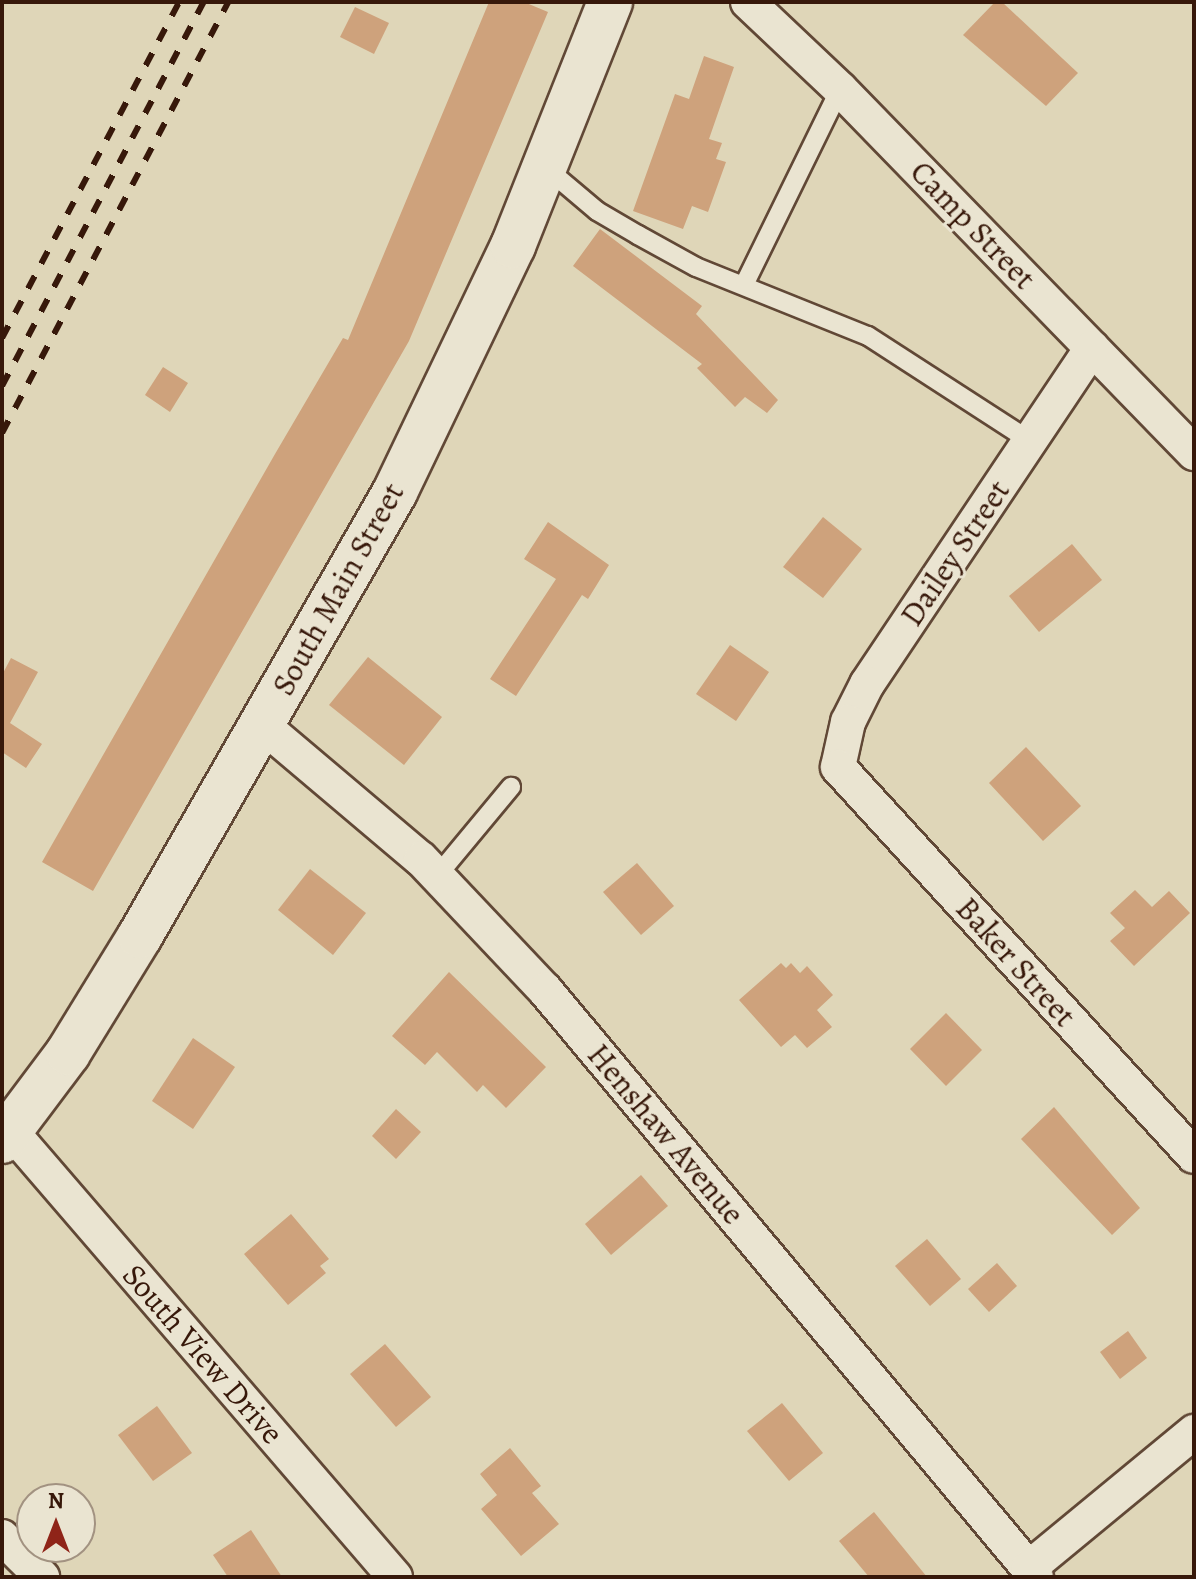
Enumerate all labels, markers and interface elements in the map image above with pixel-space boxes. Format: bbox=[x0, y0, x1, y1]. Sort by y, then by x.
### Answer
street label: Camp Street bbox=[902, 153, 1044, 297]
street label: Dailey Street bbox=[892, 473, 1018, 633]
street label: South Main Street bbox=[264, 476, 412, 702]
street label: Baker Street bbox=[948, 889, 1084, 1035]
street label: Henshaw Avenue bbox=[579, 1036, 753, 1232]
street label: South View Drive bbox=[114, 1256, 292, 1452]
north arrow bbox=[16, 1483, 96, 1563]
text: N bbox=[48, 1486, 64, 1516]

